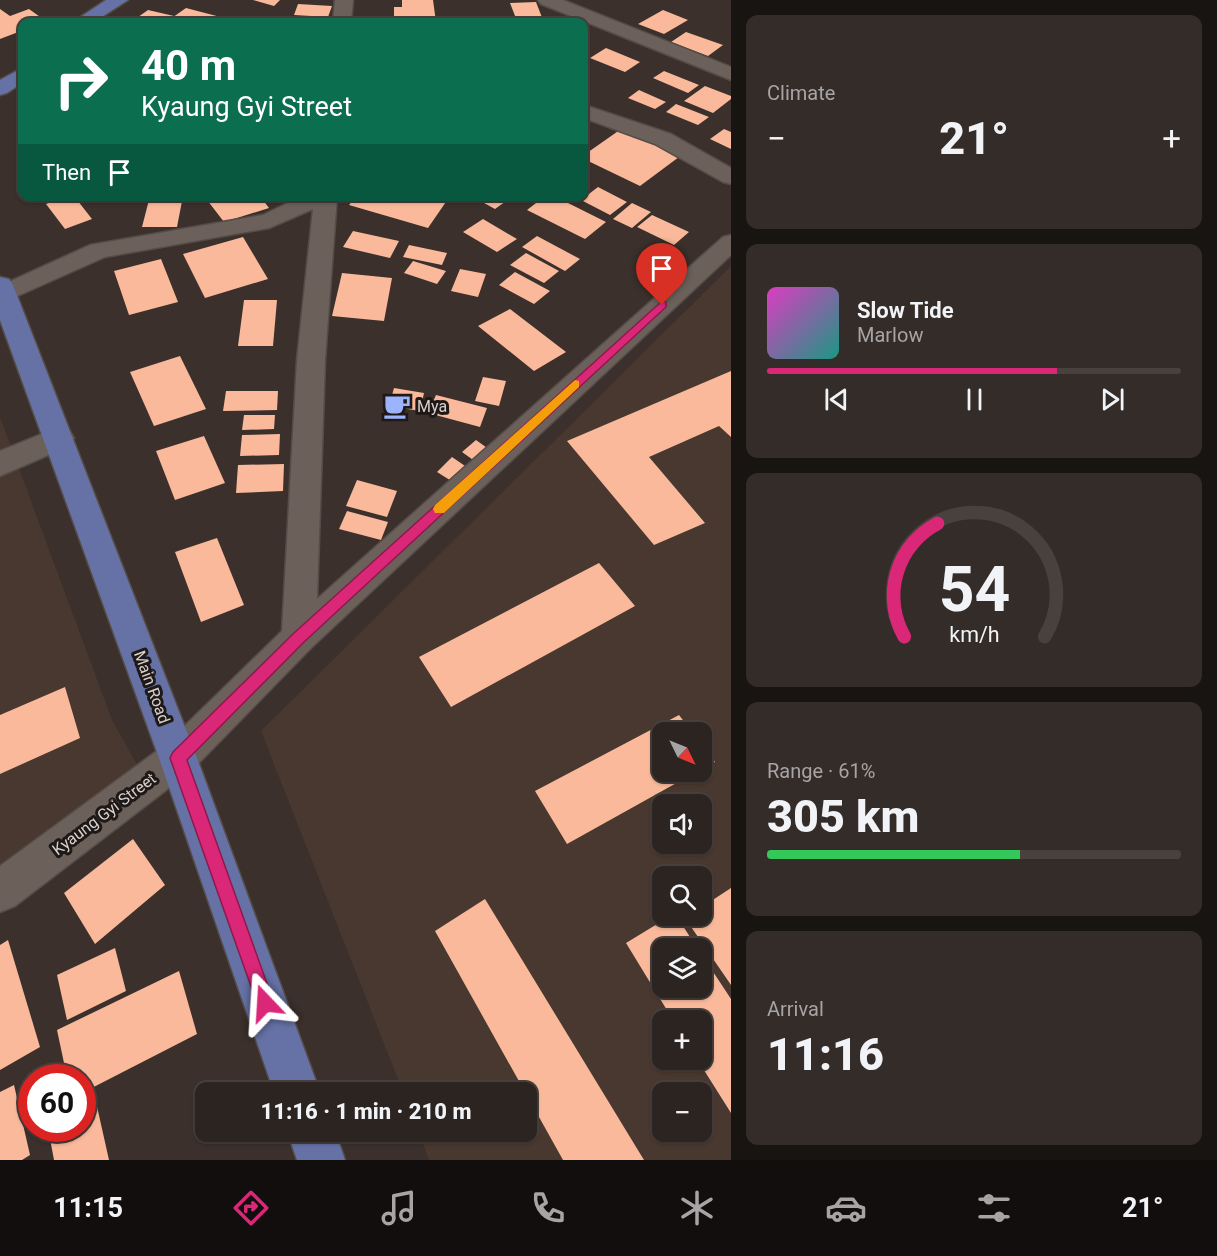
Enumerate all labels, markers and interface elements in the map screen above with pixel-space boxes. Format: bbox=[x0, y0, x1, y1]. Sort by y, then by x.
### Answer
text: 40 m bbox=[141, 41, 236, 90]
icon: right bbox=[42, 42, 120, 120]
text: Climate bbox=[767, 81, 835, 105]
text: Kyaung Gyi Street bbox=[141, 91, 352, 123]
text: 21° bbox=[939, 112, 1009, 165]
text: − bbox=[767, 119, 786, 158]
text: + bbox=[1162, 119, 1181, 158]
icon: arrive bbox=[103, 156, 136, 189]
text: Then bbox=[42, 160, 91, 185]
pin bbox=[636, 243, 687, 305]
icon: arrive bbox=[645, 252, 678, 285]
text: Slow Tide bbox=[857, 298, 954, 323]
text: Marlow bbox=[857, 323, 923, 347]
icon: previous bbox=[820, 383, 853, 416]
icon: pause bbox=[958, 383, 991, 416]
icon: next bbox=[1096, 383, 1129, 416]
cafe icon: Mya bbox=[382, 391, 412, 421]
place label: Mya bbox=[417, 397, 447, 416]
text: 54 bbox=[938, 553, 1010, 626]
text: km/h bbox=[949, 622, 999, 647]
street label: Main Road bbox=[130, 648, 174, 726]
north arrow bbox=[652, 722, 712, 782]
map controls bbox=[652, 722, 712, 1142]
text: Range · 61% bbox=[767, 759, 875, 783]
street label: Kyaung Gyi Street bbox=[48, 769, 160, 859]
text: 305 km bbox=[767, 790, 919, 843]
button: sound bbox=[652, 794, 712, 854]
button: search bbox=[652, 866, 712, 926]
button: layers bbox=[652, 938, 712, 998]
position arrow bbox=[233, 971, 297, 1035]
text: Arrival bbox=[767, 997, 824, 1021]
button: + bbox=[652, 1010, 712, 1070]
text: 11:16 bbox=[767, 1028, 884, 1081]
speed limit sign: 60 bbox=[18, 1064, 96, 1142]
button: − bbox=[652, 1082, 712, 1142]
text: 11:16 · 1 min · 210 m bbox=[261, 1099, 471, 1124]
icon: directions bbox=[230, 1187, 272, 1229]
icon: music bbox=[378, 1187, 420, 1229]
icon: phone bbox=[527, 1187, 569, 1229]
icon: climate bbox=[676, 1187, 718, 1229]
icon: car bbox=[825, 1187, 867, 1229]
icon: filters bbox=[973, 1187, 1015, 1229]
text: 11:15 bbox=[53, 1192, 123, 1224]
text: 21° bbox=[1122, 1192, 1164, 1224]

